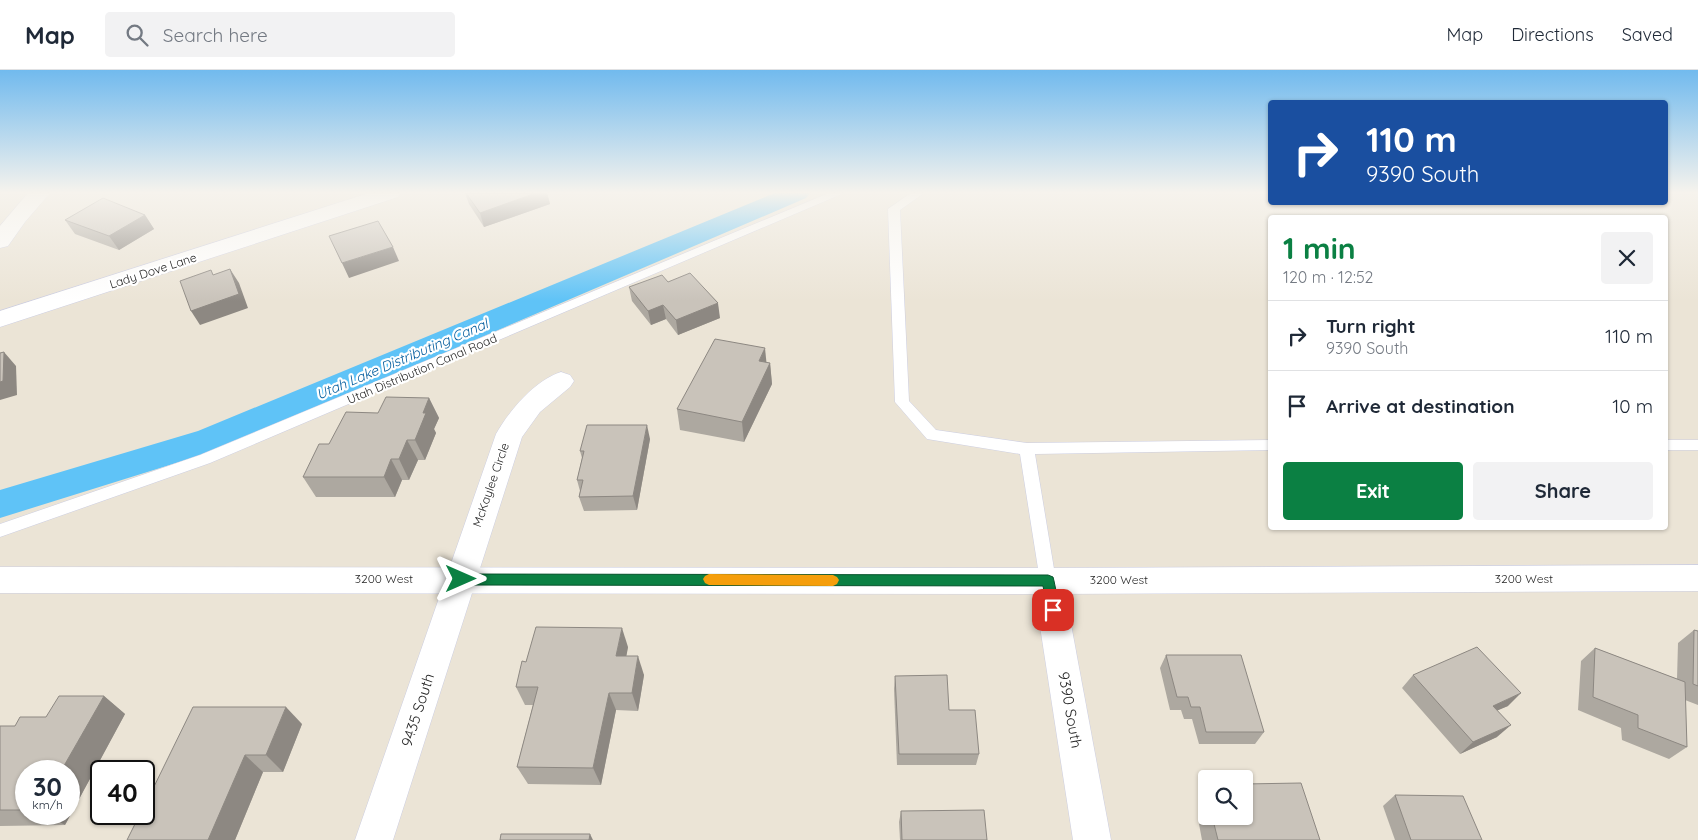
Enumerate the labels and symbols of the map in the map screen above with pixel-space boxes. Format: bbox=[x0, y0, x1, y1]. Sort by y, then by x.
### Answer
street label: Lady Dove Lane bbox=[107, 249, 198, 292]
water label: Utah Lake Distributing Canal bbox=[313, 314, 492, 403]
street label: Utah Distribution Canal Road bbox=[345, 330, 499, 407]
street label: McKaylee Circle bbox=[469, 440, 512, 529]
position arrow bbox=[434, 552, 486, 604]
street label: 3200 West bbox=[355, 571, 413, 586]
street label: 3200 West bbox=[1495, 571, 1553, 586]
street label: 3200 West bbox=[1090, 572, 1148, 587]
pin bbox=[1032, 589, 1074, 631]
street label: 9390 South bbox=[1054, 670, 1087, 750]
street label: 9435 South bbox=[397, 671, 438, 749]
speed limit sign: 40 bbox=[90, 760, 155, 825]

